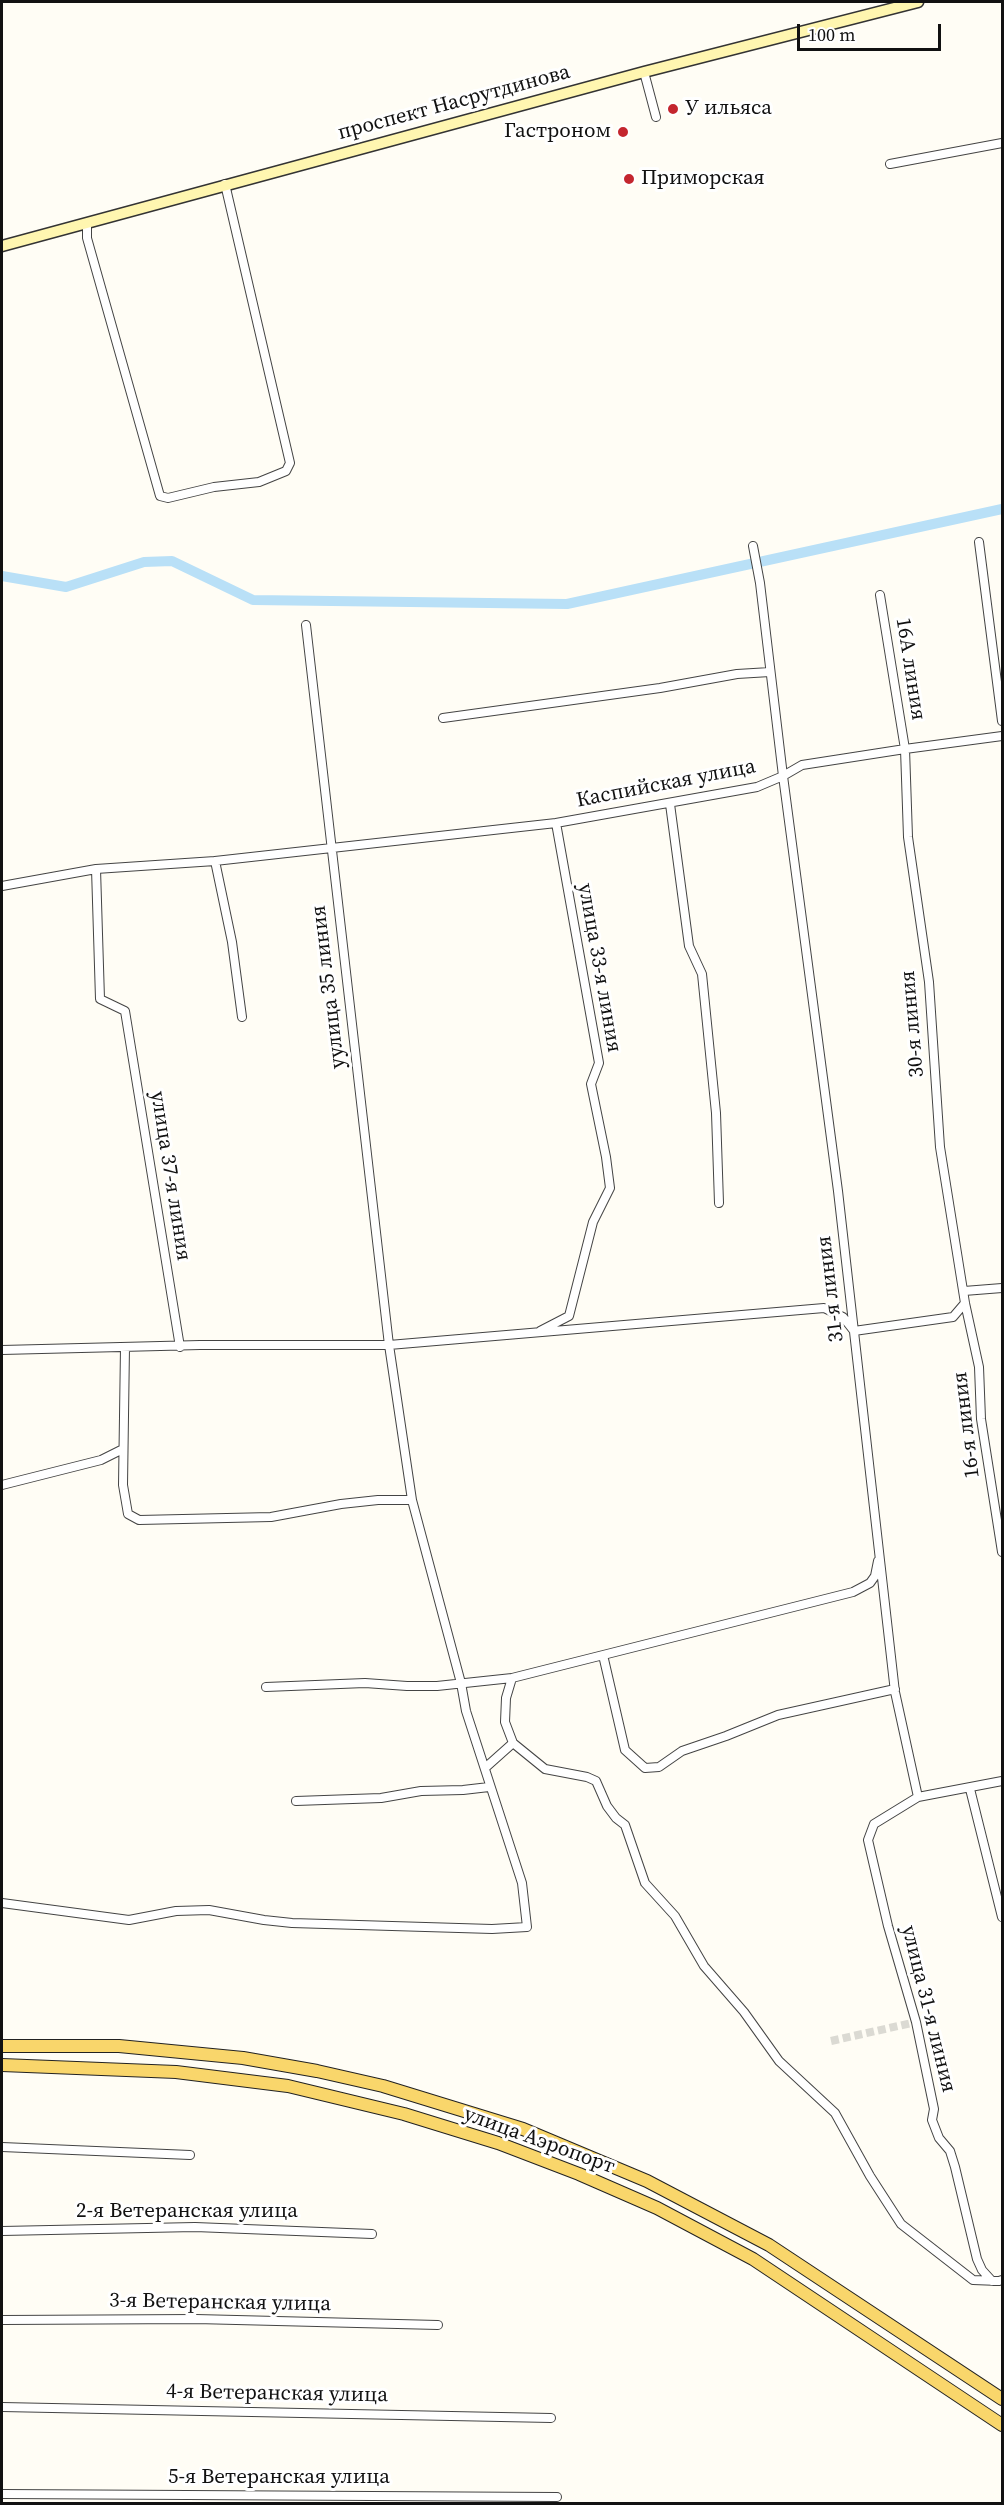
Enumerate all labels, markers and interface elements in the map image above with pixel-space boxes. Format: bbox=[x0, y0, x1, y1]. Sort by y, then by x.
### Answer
scale bar bbox=[800, 12, 944, 50]
text: 100 m bbox=[808, 22, 855, 47]
street label: проспект Насрутдинова bbox=[335, 60, 573, 146]
place label: У ильяса bbox=[685, 96, 772, 122]
marker: У ильяса bbox=[666, 102, 680, 116]
place label: Гастроном bbox=[504, 119, 611, 145]
marker: Гастроном bbox=[616, 125, 630, 139]
place label: Приморская bbox=[641, 166, 765, 192]
marker: Приморская bbox=[622, 172, 636, 186]
street label: 16А линия bbox=[889, 616, 931, 722]
street label: Каспийская улица bbox=[574, 754, 758, 814]
street label: улица 33-я линия bbox=[572, 881, 626, 1055]
street label: уулица 35 линия bbox=[306, 904, 352, 1070]
street label: 30-я линия bbox=[896, 969, 930, 1079]
street label: улица 37-я линия bbox=[144, 1089, 196, 1263]
street label: 31-я линия bbox=[812, 1234, 850, 1344]
street label: 16-я линия bbox=[948, 1370, 986, 1480]
street label: улица 31-я линия bbox=[895, 1923, 961, 2095]
street label: улица Аэропорт bbox=[460, 2102, 618, 2180]
street label: 2-я Ветеранская улица bbox=[76, 2199, 298, 2225]
street label: 3-я Ветеранская улица bbox=[109, 2288, 331, 2318]
street label: 4-я Ветеранская улица bbox=[166, 2379, 388, 2409]
street label: 5-я Ветеранская улица bbox=[168, 2465, 390, 2491]

